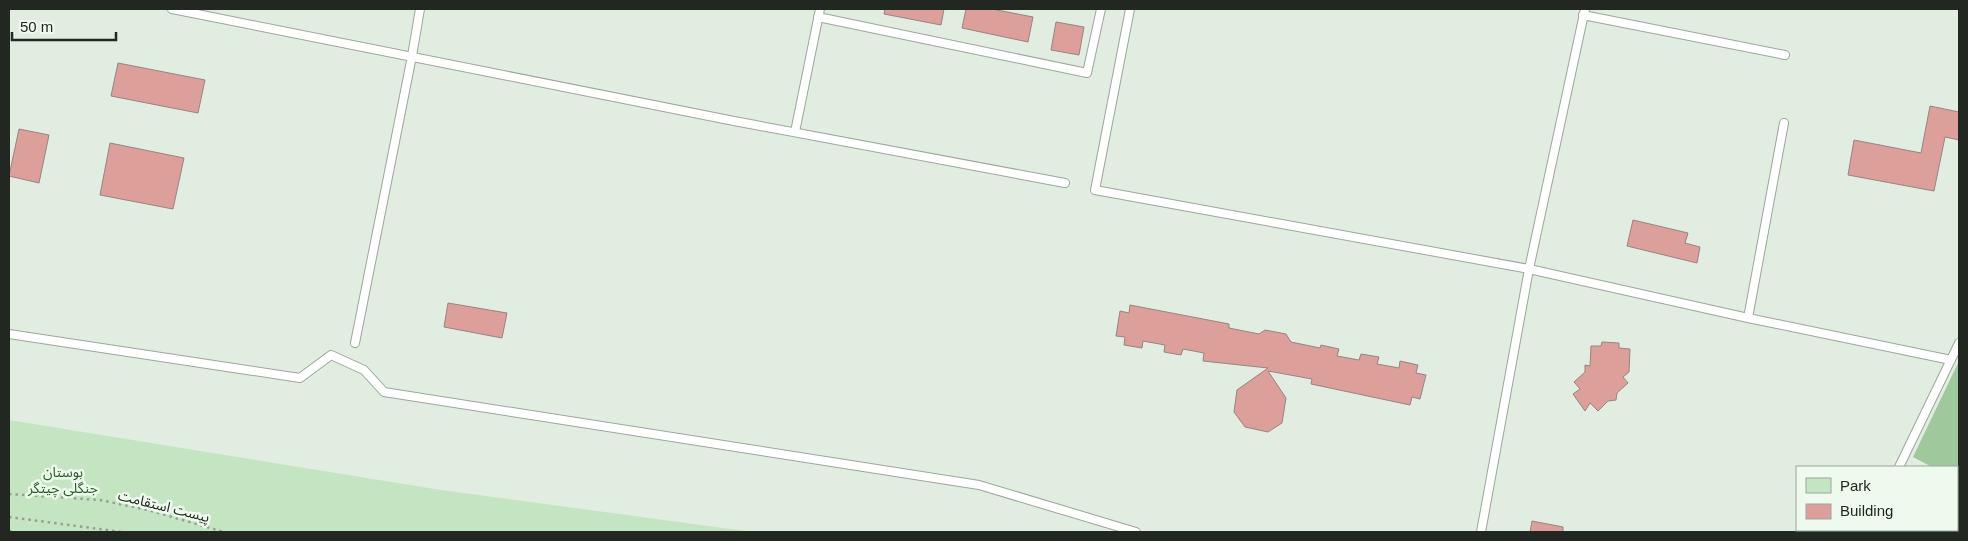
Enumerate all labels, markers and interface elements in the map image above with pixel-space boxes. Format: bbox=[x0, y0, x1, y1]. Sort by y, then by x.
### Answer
scale bar bbox=[12, 10, 116, 42]
text: 50 m bbox=[20, 18, 53, 35]
park label: بوستان جنگلی چیتگر bbox=[27, 464, 98, 498]
legend bbox=[1796, 466, 1958, 531]
text: Park bbox=[1840, 477, 1871, 494]
street label: پیست استقامت bbox=[116, 487, 211, 527]
text: Building bbox=[1840, 502, 1893, 519]

